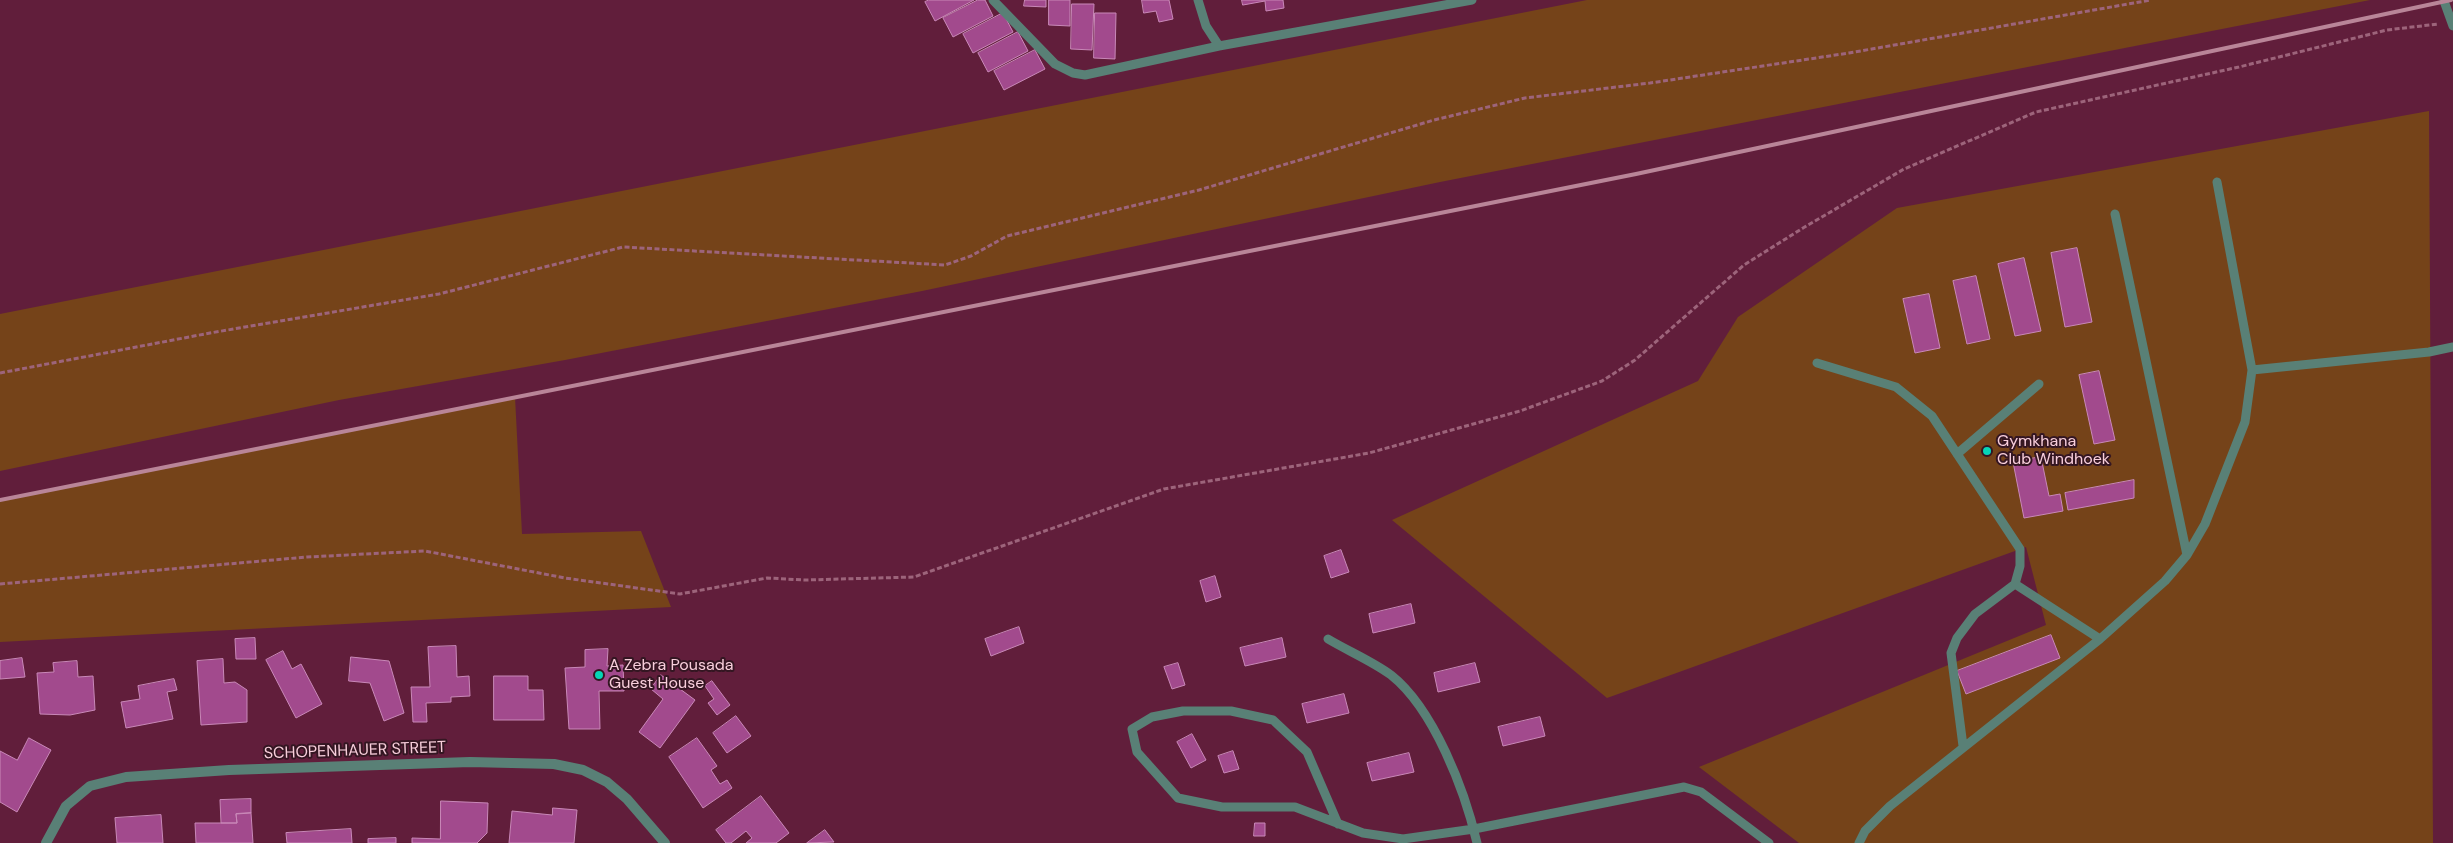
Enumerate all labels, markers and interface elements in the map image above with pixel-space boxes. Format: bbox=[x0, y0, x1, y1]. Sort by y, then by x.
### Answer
place label: Gymkhana Club Windhoek bbox=[1997, 432, 2110, 470]
marker: Gymkhana Club Windhoek bbox=[1981, 445, 1993, 457]
place label: A Zebra Pousada Guest House bbox=[609, 656, 733, 694]
marker: A Zebra Pousada Guest House bbox=[593, 669, 605, 681]
street label: SCHOPENHAUER STREET bbox=[264, 738, 446, 764]

